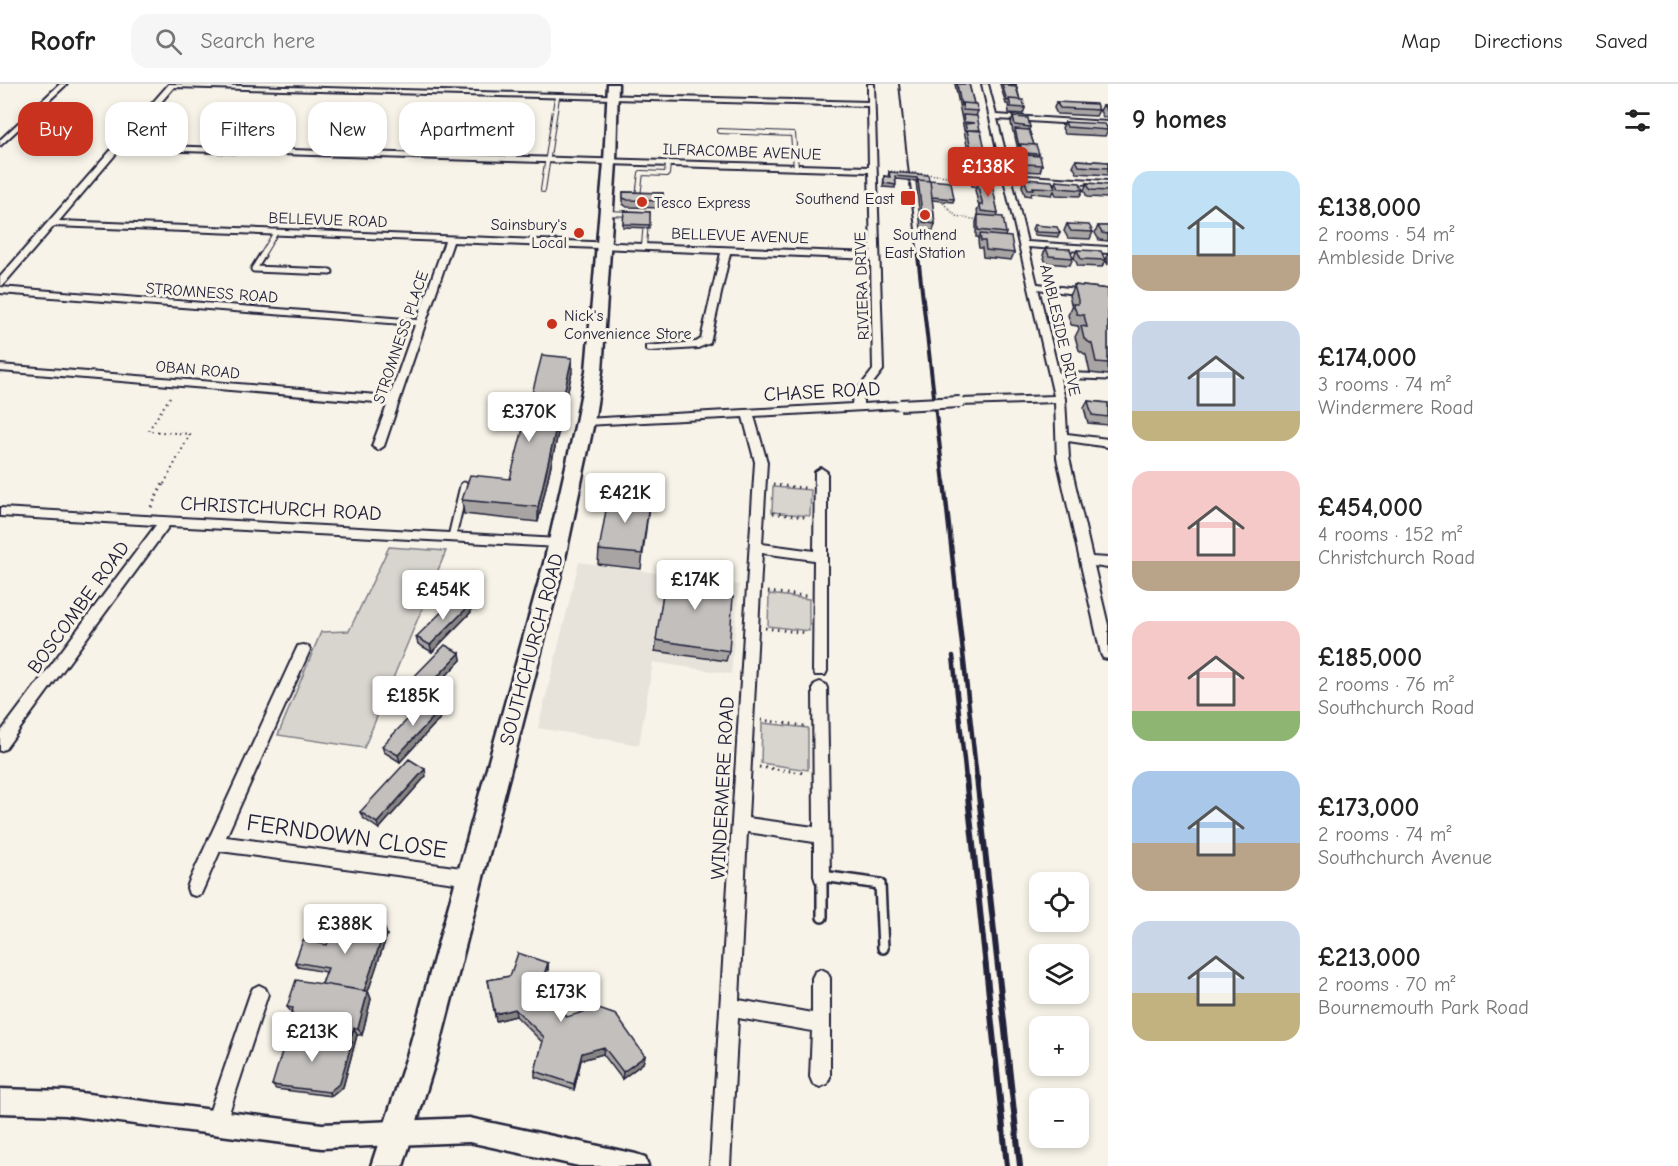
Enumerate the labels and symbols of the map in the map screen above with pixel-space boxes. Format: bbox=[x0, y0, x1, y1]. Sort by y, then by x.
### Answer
street label: ILFRACOMBE AVENUE bbox=[662, 140, 822, 164]
pin: £138K bbox=[946, 147, 1030, 198]
marker: Southend East bbox=[899, 189, 917, 207]
place label: Southend East bbox=[796, 190, 894, 208]
place label: Tesco Express bbox=[654, 194, 751, 212]
marker: Tesco Express bbox=[635, 195, 649, 209]
marker: Southend East Station bbox=[918, 208, 932, 222]
street label: BELLEVUE ROAD bbox=[268, 209, 388, 231]
place label: Sainsbury's Local bbox=[491, 216, 567, 252]
street label: BELLEVUE AVENUE bbox=[671, 225, 810, 247]
marker: Sainsbury's Local bbox=[572, 226, 586, 240]
place label: Southend East Station bbox=[884, 226, 966, 262]
street label: RIVIERA DRIVE bbox=[851, 231, 873, 341]
street label: AMBLESIDE DRIVE bbox=[1036, 263, 1084, 398]
street label: STROMNESS PLACE bbox=[370, 268, 432, 406]
street label: STROMNESS ROAD bbox=[145, 279, 279, 307]
place label: Nick's Convenience Store bbox=[564, 307, 691, 343]
marker: Nick's Convenience Store bbox=[545, 317, 559, 331]
street label: OBAN ROAD bbox=[155, 357, 241, 383]
street label: CHASE ROAD bbox=[763, 377, 881, 406]
pin: £370K bbox=[487, 392, 571, 443]
pin: £421K bbox=[583, 473, 667, 524]
street label: CHRISTCHURCH ROAD bbox=[180, 492, 382, 525]
street label: BOSCOMBE ROAD bbox=[23, 537, 134, 678]
street label: SOUTHCHURCH ROAD bbox=[495, 551, 568, 747]
pin: £174K bbox=[653, 560, 737, 611]
pin: £454K bbox=[401, 570, 485, 621]
pin: £185K bbox=[371, 676, 455, 727]
street label: WINDERMERE ROAD bbox=[706, 696, 739, 880]
street label: FERNDOWN CLOSE bbox=[245, 808, 449, 864]
pin: £388K bbox=[303, 904, 387, 955]
pin: £173K bbox=[519, 972, 603, 1023]
pin: £213K bbox=[270, 1012, 354, 1063]

